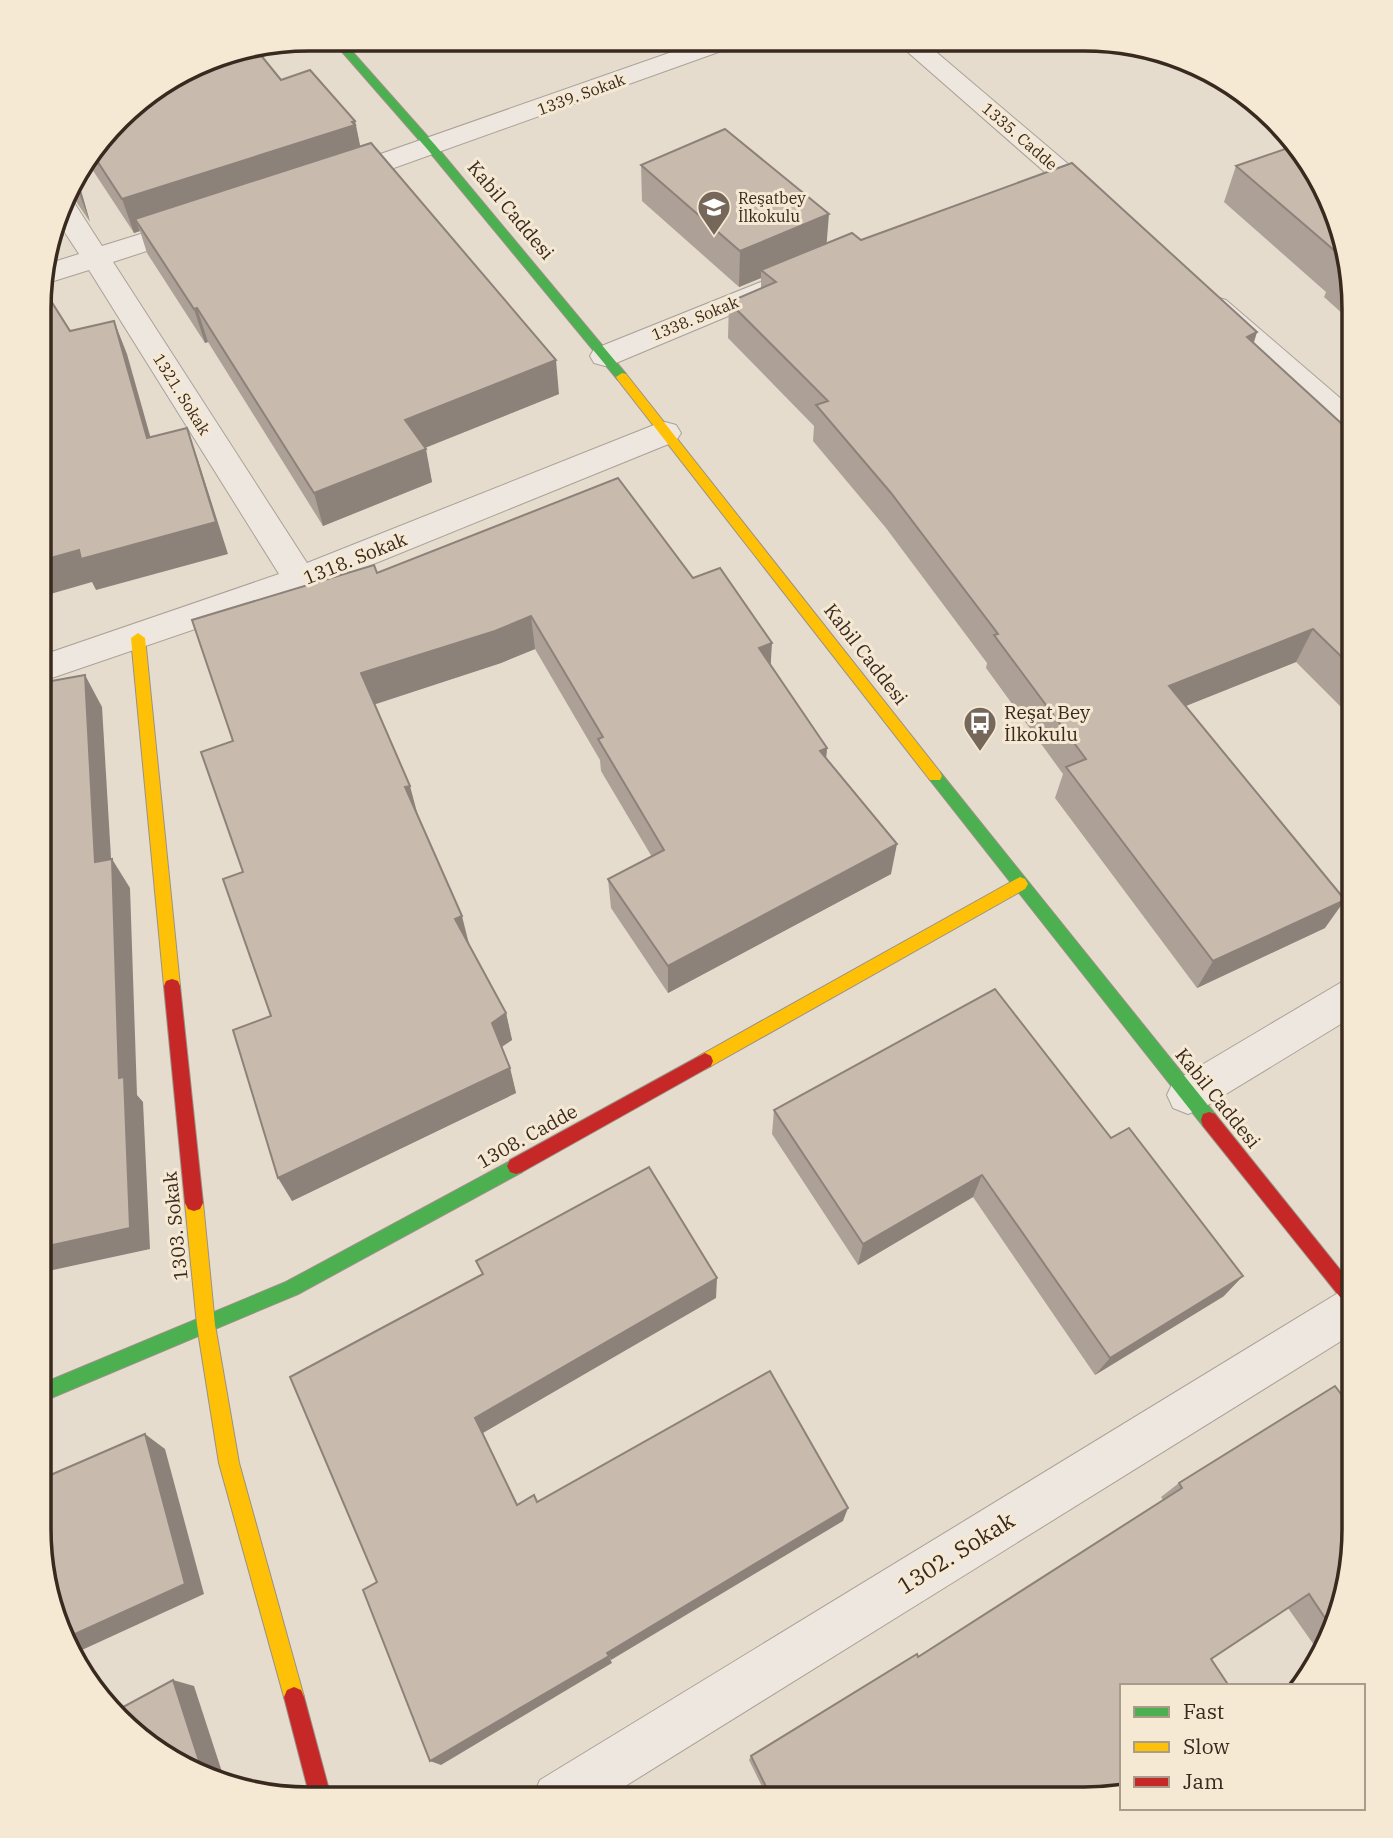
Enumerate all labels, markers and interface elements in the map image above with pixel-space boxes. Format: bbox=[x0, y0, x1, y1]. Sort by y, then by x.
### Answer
street label: 1339. Sokak bbox=[534, 69, 628, 119]
street label: 1335. Cadde bbox=[978, 98, 1062, 174]
street label: Kabil Caddesi bbox=[463, 156, 559, 264]
school or university icon: Reşatbey İlkokulu bbox=[695, 188, 733, 237]
place label: Reşatbey İlkokulu bbox=[738, 188, 806, 226]
street label: 1338. Sokak bbox=[648, 291, 742, 345]
street label: 1321. Sokak bbox=[149, 350, 215, 439]
street label: 1318. Sokak bbox=[300, 526, 410, 590]
street label: Kabil Caddesi bbox=[819, 599, 913, 709]
place label: Reşat Bey İlkokulu bbox=[1004, 700, 1091, 746]
bus stop icon: Reşat Bey İlkokulu bbox=[961, 704, 999, 753]
street label: Kabil Caddesi bbox=[1170, 1043, 1266, 1153]
street label: 1308. Cadde bbox=[473, 1099, 581, 1173]
street label: 1303. Sokak bbox=[157, 1170, 193, 1282]
street label: 1302. Sokak bbox=[891, 1504, 1020, 1600]
legend bbox=[1120, 1684, 1365, 1810]
text: Fast bbox=[1183, 1697, 1224, 1725]
text: Slow bbox=[1183, 1732, 1230, 1760]
text: Jam bbox=[1183, 1767, 1224, 1795]

